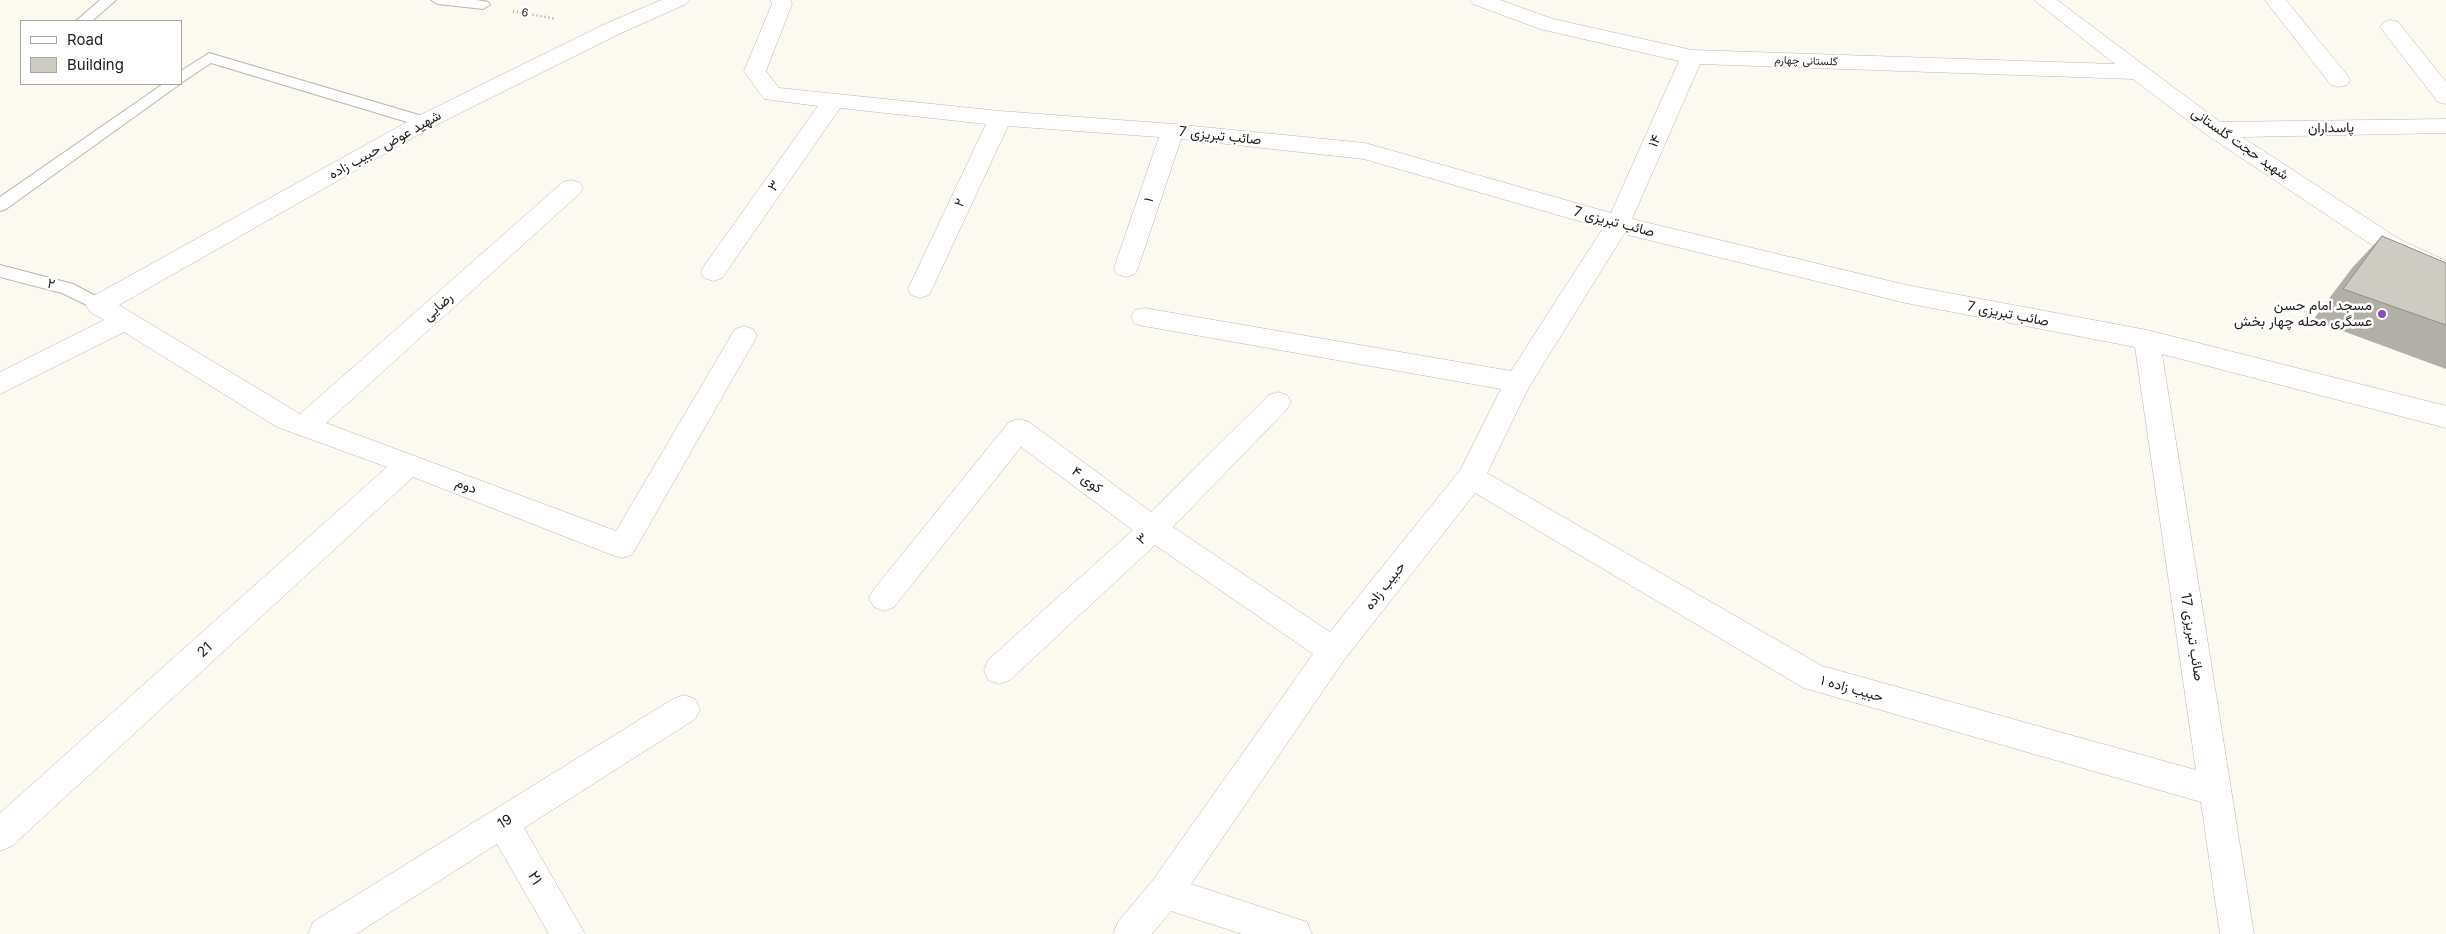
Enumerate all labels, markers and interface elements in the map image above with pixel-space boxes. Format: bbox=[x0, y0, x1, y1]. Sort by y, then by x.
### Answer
street label: 6 bbox=[520, 6, 530, 20]
legend bbox=[20, 20, 182, 85]
text: Road bbox=[67, 30, 103, 49]
street label: گلستانی چهارم bbox=[1774, 53, 1838, 69]
text: Building bbox=[67, 55, 124, 74]
street label: شهید حجت گلستانی bbox=[2188, 104, 2292, 184]
street label: شهید عوض حبیب زاده bbox=[326, 107, 444, 183]
street label: پاسداران bbox=[2308, 119, 2354, 137]
street label: صائب تبریزی 7 bbox=[1178, 123, 1262, 149]
street label: ۱۴ bbox=[1645, 132, 1665, 150]
street label: ۳ bbox=[764, 177, 784, 195]
street label: ۱ bbox=[1140, 195, 1158, 205]
street label: ۲ bbox=[951, 196, 969, 210]
street label: صائب تبریزی 7 bbox=[1572, 203, 1656, 241]
street label: ۲ bbox=[45, 275, 57, 293]
street label: رضایی bbox=[420, 289, 456, 325]
street label: صائب تبریزی 7 bbox=[1966, 298, 2050, 330]
place label: مسجد امام حسن عسگری محله چهار بخش bbox=[2234, 298, 2372, 331]
marker: مسجد امام حسن عسگری محله چهار بخش bbox=[2376, 308, 2388, 320]
street label: کوی ۴ bbox=[1068, 463, 1106, 497]
street label: دوم bbox=[453, 474, 479, 498]
street label: ۳ bbox=[1133, 530, 1151, 548]
street label: حبیب زاده bbox=[1361, 559, 1409, 613]
street label: صائب تبریزی 17 bbox=[2177, 592, 2207, 682]
street label: 21 bbox=[194, 639, 216, 661]
street label: حبیب زاده ۱ bbox=[1819, 672, 1885, 706]
street label: 19 bbox=[494, 811, 516, 833]
street label: ۲۱ bbox=[523, 868, 547, 888]

